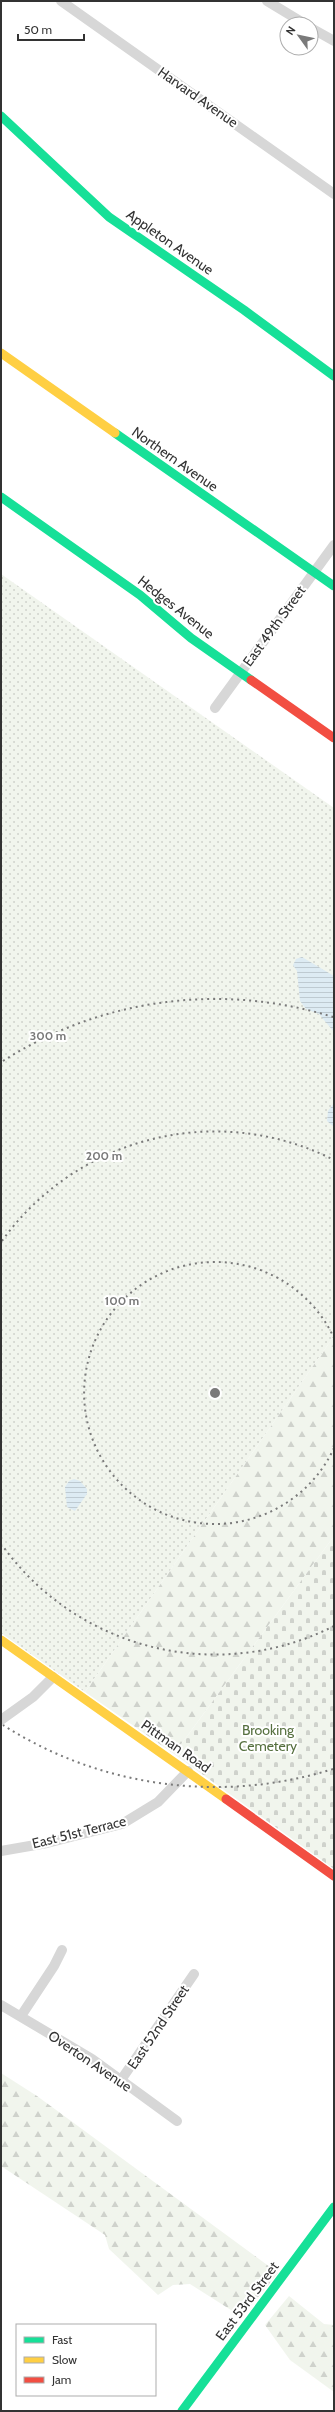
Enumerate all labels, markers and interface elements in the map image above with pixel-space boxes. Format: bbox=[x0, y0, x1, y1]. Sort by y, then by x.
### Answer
scale bar bbox=[18, 16, 84, 42]
north arrow bbox=[279, 16, 319, 56]
text: 50 m bbox=[24, 22, 52, 37]
text: N bbox=[283, 23, 299, 38]
street label: Harvard Avenue bbox=[154, 63, 242, 131]
street label: Appleton Avenue bbox=[123, 205, 217, 279]
street label: Northern Avenue bbox=[128, 423, 222, 495]
street label: Hedges Avenue bbox=[134, 572, 218, 642]
street label: East 49th Street bbox=[239, 582, 310, 670]
text: 300 m bbox=[30, 1028, 66, 1043]
text: 200 m bbox=[86, 1148, 122, 1163]
text: 100 m bbox=[105, 1293, 139, 1308]
centre of rings bbox=[208, 1386, 222, 1400]
street label: Pittman Road bbox=[138, 1715, 214, 1777]
park label: Brooking Cemetery bbox=[239, 1721, 297, 1755]
street label: East 51st Terrace bbox=[30, 1812, 128, 1852]
street label: East 52nd Street bbox=[123, 1981, 193, 2073]
street label: Overton Avenue bbox=[45, 2026, 135, 2096]
street label: East 53rd Street bbox=[211, 2258, 283, 2344]
legend bbox=[16, 2324, 156, 2396]
text: Fast bbox=[52, 2332, 72, 2347]
text: Slow bbox=[52, 2352, 77, 2367]
text: Jam bbox=[51, 2372, 71, 2387]

